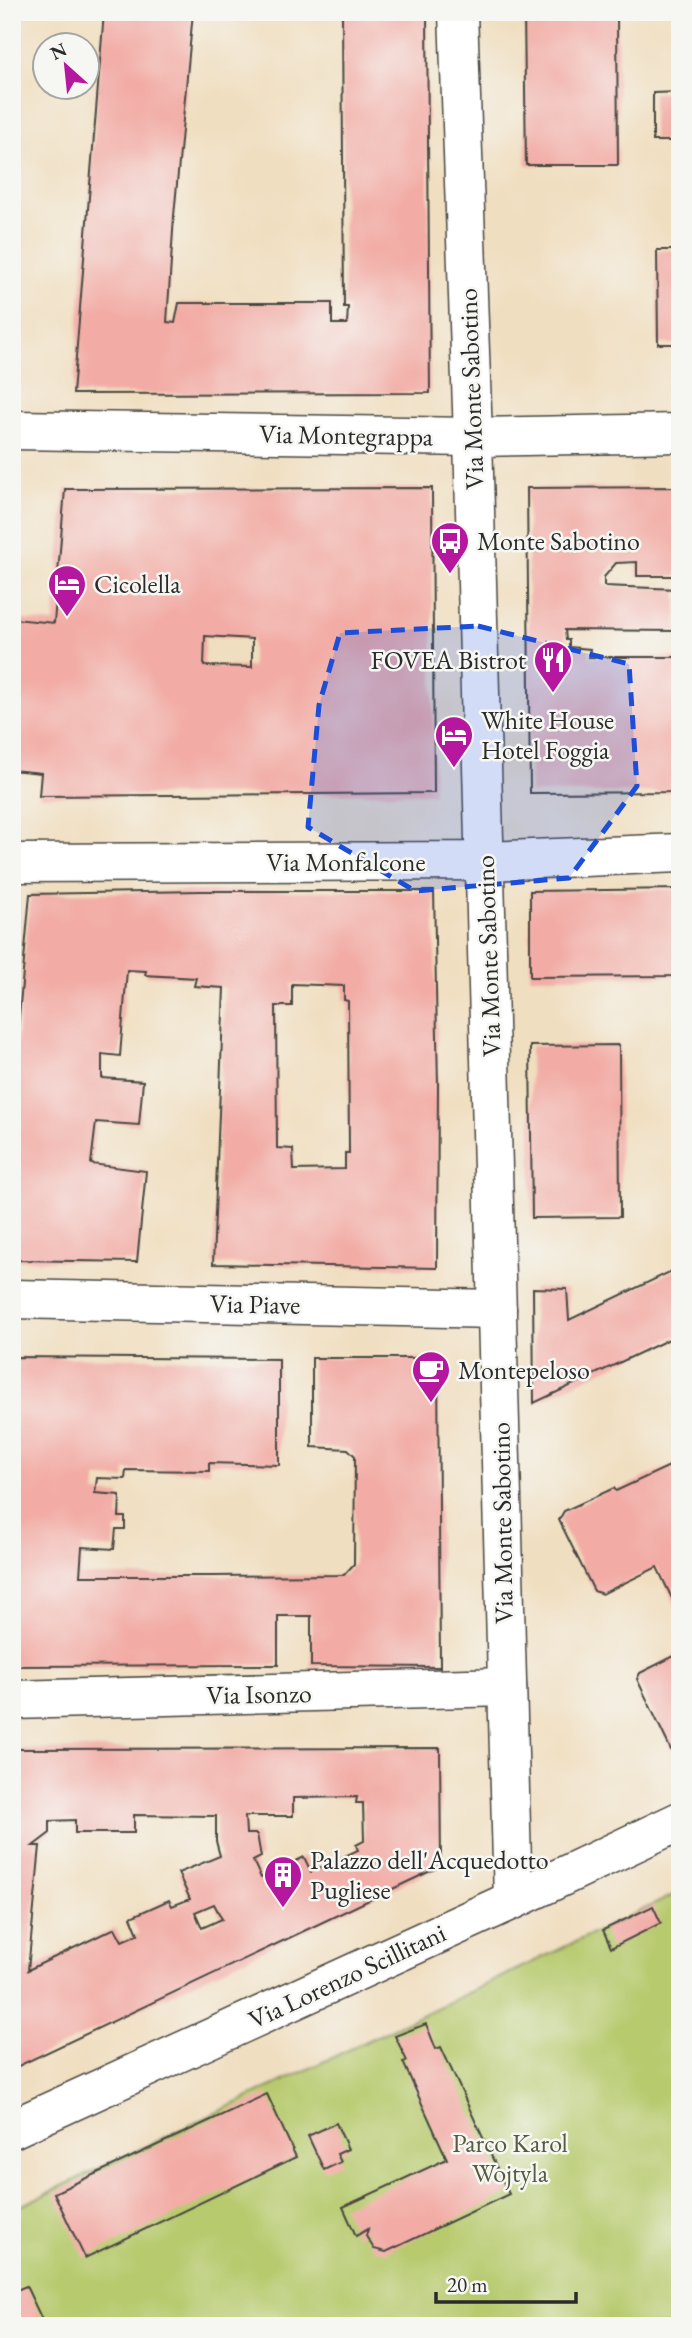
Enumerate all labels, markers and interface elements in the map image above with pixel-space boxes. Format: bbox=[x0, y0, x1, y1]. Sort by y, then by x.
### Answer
north arrow bbox=[32, 32, 102, 102]
text: N bbox=[46, 36, 72, 66]
street label: Via Monte Sabotino bbox=[450, 288, 492, 490]
street label: Via Montegrappa bbox=[259, 416, 434, 454]
bus stop icon: Monte Sabotino bbox=[429, 520, 471, 575]
place label: Monte Sabotino bbox=[477, 524, 640, 558]
hotel icon: Cicolella bbox=[46, 563, 88, 618]
place label: Cicolella bbox=[94, 567, 181, 601]
restaurant icon: FOVEA Bistrot bbox=[532, 639, 574, 694]
place label: FOVEA Bistrot bbox=[371, 643, 526, 677]
place label: White House Hotel Foggia bbox=[481, 703, 614, 767]
hotel icon: White House Hotel Foggia bbox=[433, 714, 475, 769]
street label: Via Monfalcone bbox=[266, 845, 426, 879]
street label: Via Monte Sabotino bbox=[467, 855, 509, 1057]
street label: Via Piave bbox=[210, 1286, 300, 1322]
cafe icon: Montepeloso bbox=[410, 1349, 452, 1404]
place label: Montepeloso bbox=[458, 1353, 590, 1387]
street label: Via Monte Sabotino bbox=[483, 1422, 521, 1624]
street label: Via Isonzo bbox=[206, 1676, 312, 1712]
place label: Palazzo dell'Acquedotto Pugliese bbox=[310, 1843, 549, 1907]
building icon: Palazzo dell'Acquedotto Pugliese bbox=[262, 1854, 304, 1909]
street label: Via Lorenzo Scillitani bbox=[243, 1915, 451, 2037]
park label: Parco Karol Wojtyla bbox=[452, 2126, 568, 2190]
scale bar bbox=[436, 2261, 576, 2305]
text: 20 m bbox=[447, 2271, 488, 2298]

